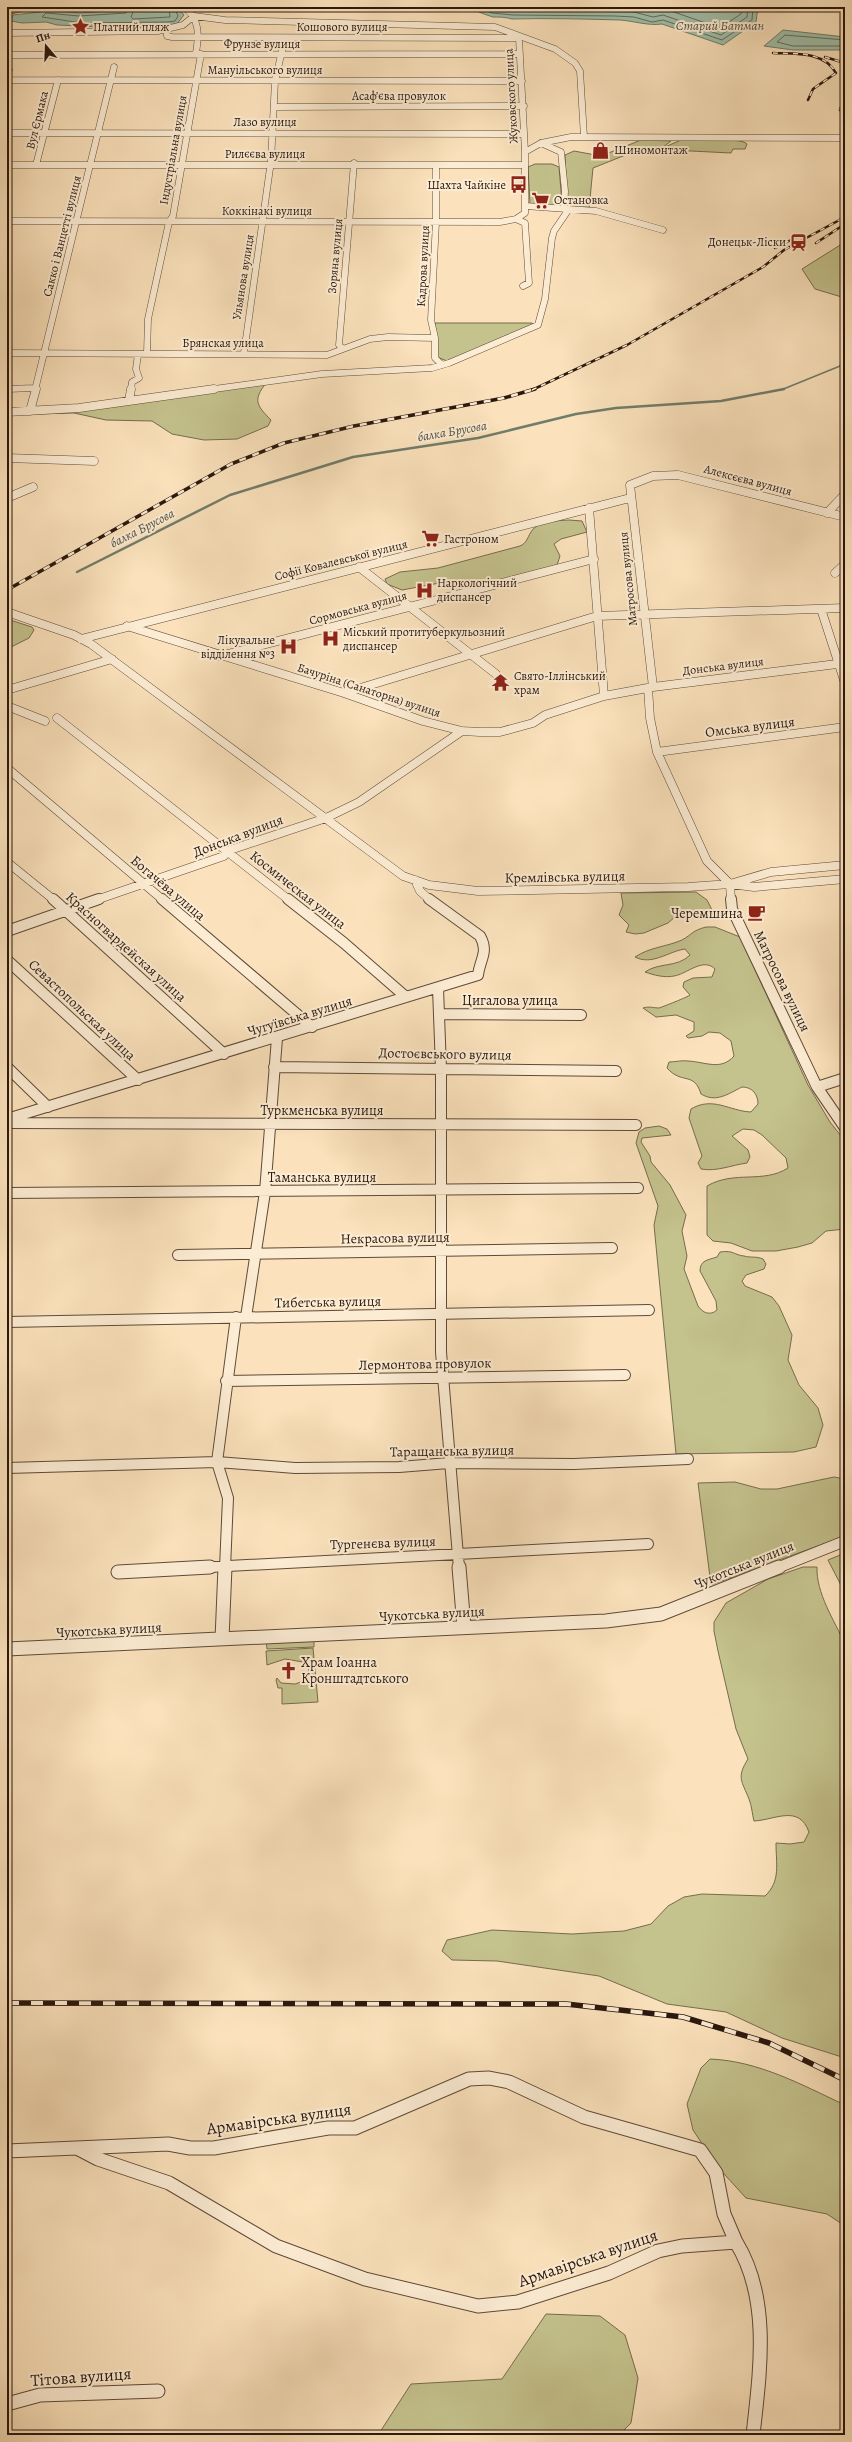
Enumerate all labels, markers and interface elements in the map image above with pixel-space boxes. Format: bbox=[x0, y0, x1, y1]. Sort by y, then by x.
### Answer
place icon: Платний пляж bbox=[70, 17, 90, 37]
water label: Старий Батман bbox=[676, 17, 764, 34]
place label: Платний пляж bbox=[93, 19, 169, 35]
street label: Кошового вулиця bbox=[296, 19, 388, 35]
north arrow bbox=[26, 26, 66, 66]
text: Пн bbox=[34, 27, 53, 46]
street label: Фрунзе вулиця bbox=[224, 36, 300, 52]
street label: Жуковского улица bbox=[500, 48, 521, 144]
street label: Мануільського вулиця bbox=[207, 62, 323, 78]
street label: Асаф’єва провулок bbox=[351, 88, 446, 104]
street label: Вул Єрмака bbox=[22, 89, 52, 151]
street label: Індустріальна вулиця bbox=[156, 94, 191, 206]
street label: Лазо вулиця bbox=[233, 114, 297, 130]
shop icon: Шиномонтаж bbox=[591, 140, 611, 160]
place label: Шиномонтаж bbox=[614, 142, 688, 158]
street label: Рилєєва вулиця bbox=[225, 146, 305, 162]
street label: Сакко і Ванцетті вулиця bbox=[39, 174, 85, 298]
bus stop icon: Шахта Чайкіне bbox=[509, 175, 529, 195]
place label: Шахта Чайкіне bbox=[427, 177, 506, 193]
supermarket icon: Остановка bbox=[531, 190, 551, 210]
place label: Остановка bbox=[554, 192, 609, 208]
street label: Коккінакі вулиця bbox=[222, 203, 312, 219]
street label: Зоряна вулиця bbox=[324, 217, 346, 294]
street label: Кадрова вулиця bbox=[413, 225, 433, 307]
station icon: Донецьк-Ліски bbox=[789, 232, 809, 252]
street label: Ульянова вулиця bbox=[228, 233, 258, 321]
place label: Донецьк-Ліски bbox=[708, 234, 786, 250]
street label: Брянская улица bbox=[182, 335, 264, 351]
water label: балка Брусова bbox=[416, 417, 488, 445]
street label: Алексєєва вулиця bbox=[701, 460, 794, 499]
water label: балка Брусова bbox=[107, 504, 177, 552]
supermarket icon: Гастроном bbox=[421, 529, 441, 549]
place label: Гастроном bbox=[444, 531, 499, 547]
street label: Матросова вулиця bbox=[615, 531, 641, 627]
street label: Софії Ковалевської вулиця bbox=[273, 536, 409, 584]
place label: Наркологічний диспансер bbox=[436, 575, 517, 605]
hospital icon: Наркологічний диспансер bbox=[414, 580, 434, 600]
street label: Сормовська вулиця bbox=[307, 587, 409, 629]
place label: Міський протитуберкульозний диспансер bbox=[342, 624, 505, 654]
hospital icon: Міський протитуберкульозний диспансер bbox=[320, 629, 340, 649]
place label: Лікувальне відділення №3 bbox=[201, 632, 275, 662]
hospital icon: Лікувальне відділення №3 bbox=[278, 637, 298, 657]
street label: Донська вулиця bbox=[681, 653, 765, 679]
street label: Бачуріна (Санаторна) вулиця bbox=[295, 659, 443, 721]
place label: Свято-Іллінський храм bbox=[514, 668, 606, 698]
temple icon: Свято-Іллінський храм bbox=[491, 673, 511, 693]
street label: Омська вулиця bbox=[704, 712, 796, 742]
street label: Донська вулиця bbox=[190, 810, 286, 862]
street label: Космическая улица bbox=[246, 846, 350, 934]
street label: Богачёва улица bbox=[126, 851, 210, 925]
street label: Кремлівська вулиця bbox=[505, 866, 626, 888]
street label: Красногвардейская улица bbox=[62, 888, 191, 1007]
cafe icon: Черемшина bbox=[746, 903, 766, 923]
place label: Черемшина bbox=[671, 904, 744, 923]
street label: Матросова вулиця bbox=[749, 927, 815, 1035]
street label: Севастопольская улица bbox=[24, 955, 140, 1065]
street label: Чугуївська вулиця bbox=[245, 991, 355, 1041]
street label: Цигалова улица bbox=[462, 991, 559, 1010]
street label: Достоєвського вулиця bbox=[378, 1043, 512, 1065]
street label: Туркменська вулиця bbox=[261, 1101, 384, 1120]
street label: Таманська вулиця bbox=[268, 1168, 376, 1187]
street label: Некрасова вулиця bbox=[340, 1228, 450, 1248]
street label: Тибетська вулиця bbox=[275, 1292, 382, 1312]
street label: Лермонтова провулок bbox=[358, 1353, 492, 1375]
street label: Таращанська вулиця bbox=[390, 1440, 515, 1462]
street label: Тургенєва вулиця bbox=[330, 1532, 437, 1554]
street label: Чукотська вулиця bbox=[691, 1536, 797, 1594]
street label: Чукотська вулиця bbox=[379, 1602, 485, 1626]
street label: Чукотська вулиця bbox=[56, 1618, 162, 1642]
place label: Храм Іоанна Кронштадтського bbox=[301, 1653, 409, 1688]
church icon: Храм Іоанна Кронштадтського bbox=[278, 1660, 298, 1680]
street label: Армавірська вулиця bbox=[204, 2097, 353, 2141]
street label: Армавірська вулиця bbox=[514, 2223, 661, 2293]
street label: Тітова вулиця bbox=[30, 2362, 132, 2392]

